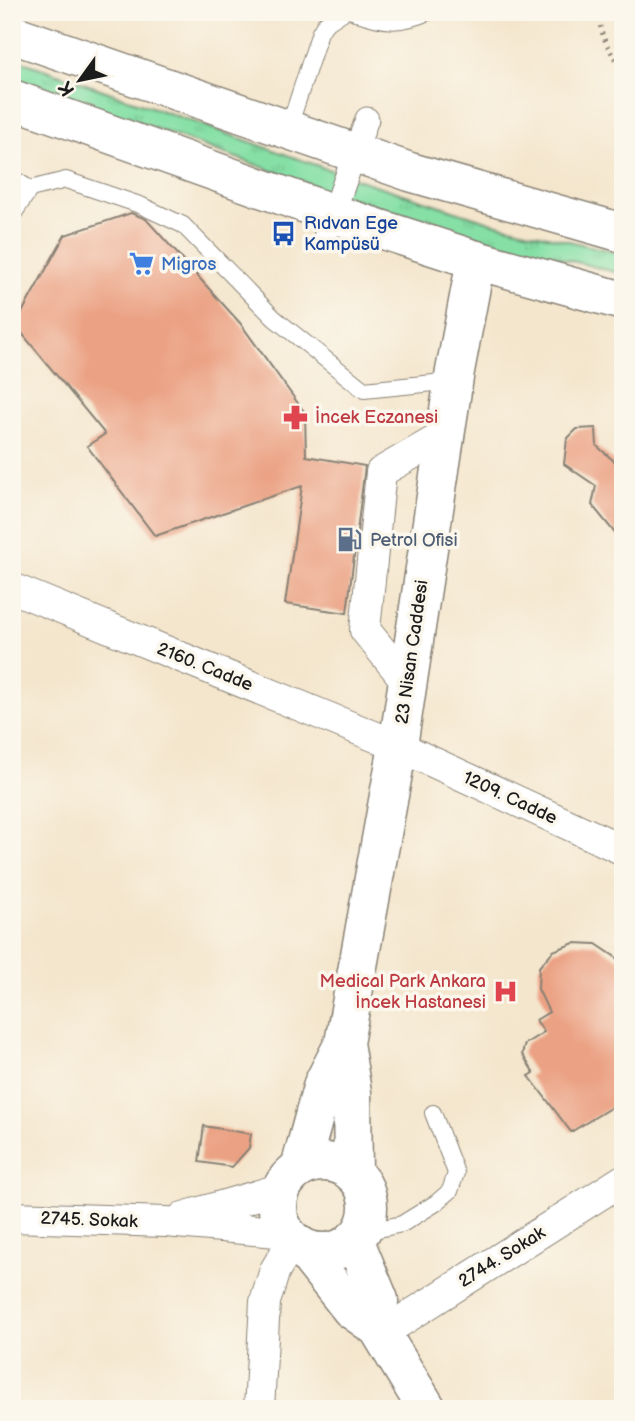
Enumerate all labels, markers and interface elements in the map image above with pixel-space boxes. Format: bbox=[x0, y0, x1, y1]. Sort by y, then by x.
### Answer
north arrow bbox=[46, 46, 116, 116]
text: K bbox=[54, 77, 80, 100]
place label: Rıdvan Ege Kampüsü bbox=[304, 213, 398, 255]
bus stop icon: Rıdvan Ege Kampüsü bbox=[270, 219, 298, 247]
supermarket icon: Migros bbox=[127, 250, 155, 278]
place label: Migros bbox=[161, 254, 216, 275]
pharmacy icon: İncek Eczanesi bbox=[281, 403, 309, 431]
place label: İncek Eczanesi bbox=[315, 406, 438, 428]
fuel station icon: Petrol Ofisi bbox=[336, 526, 364, 554]
place label: Petrol Ofisi bbox=[370, 530, 458, 551]
street label: 23 Nisan Caddesi bbox=[391, 579, 433, 725]
street label: 2160. Cadde bbox=[154, 638, 256, 696]
street label: 1209. Cadde bbox=[460, 767, 561, 829]
place label: Medical Park Ankara İncek Hastanesi bbox=[319, 971, 486, 1013]
hospital icon: Medical Park Ankara İncek Hastanesi bbox=[492, 977, 520, 1005]
street label: 2745. Sokak bbox=[40, 1208, 138, 1232]
street label: 2744. Sokak bbox=[455, 1222, 549, 1292]

